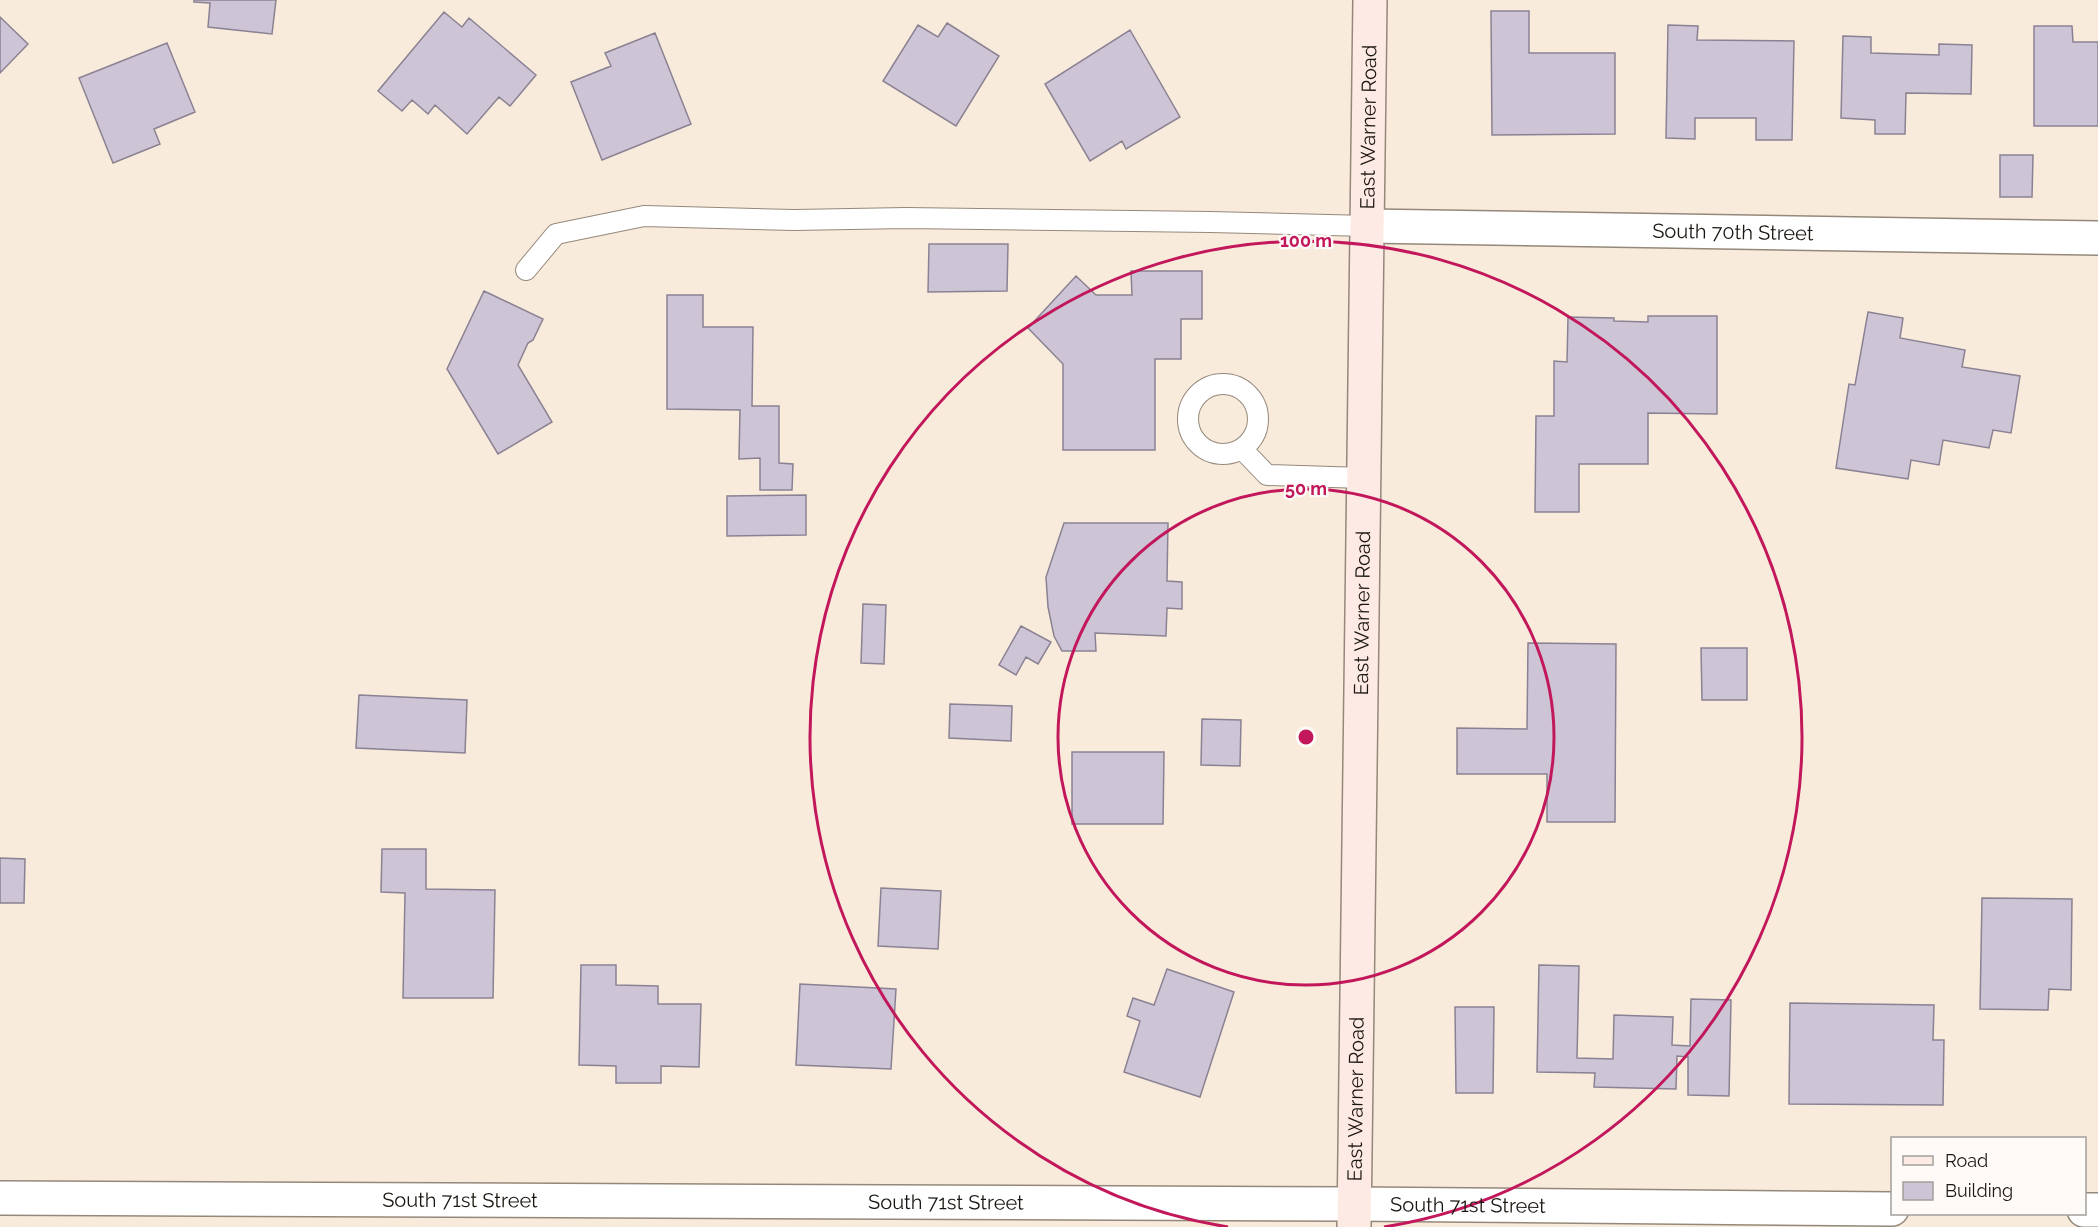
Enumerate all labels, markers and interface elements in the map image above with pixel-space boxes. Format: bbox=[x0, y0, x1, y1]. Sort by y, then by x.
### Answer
street label: East Warner Road bbox=[1355, 45, 1381, 210]
street label: South 70th Street bbox=[1652, 219, 1814, 245]
text: 100 m bbox=[1280, 230, 1332, 251]
text: 50 m bbox=[1285, 478, 1327, 499]
street label: East Warner Road bbox=[1349, 531, 1375, 696]
centre of rings bbox=[1296, 727, 1316, 747]
street label: East Warner Road bbox=[1343, 1017, 1369, 1182]
legend bbox=[1891, 1137, 2086, 1215]
text: Road bbox=[1945, 1150, 1988, 1171]
text: Building bbox=[1945, 1180, 2013, 1201]
street label: South 71st Street bbox=[382, 1188, 538, 1212]
street label: South 71st Street bbox=[868, 1190, 1024, 1215]
street label: South 71st Street bbox=[1390, 1192, 1546, 1218]

